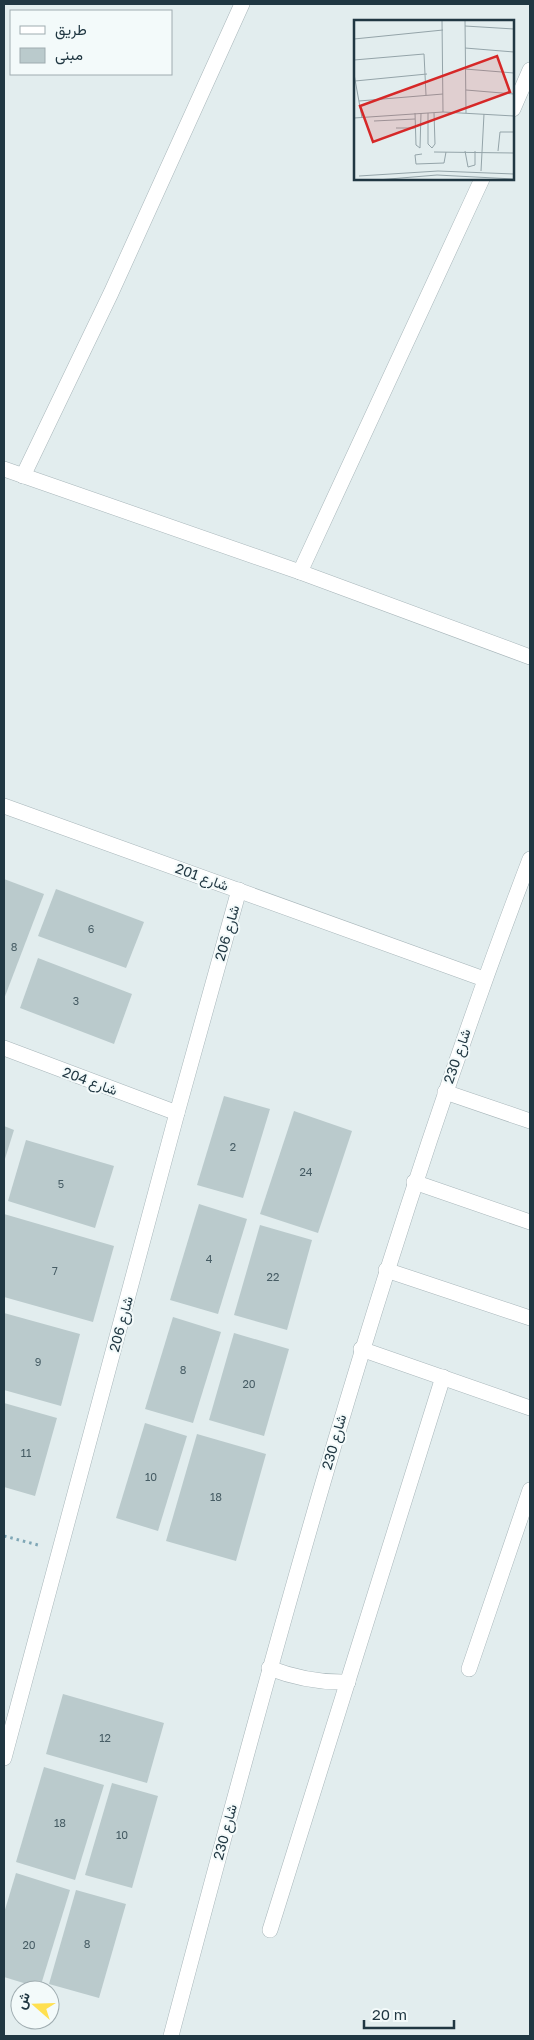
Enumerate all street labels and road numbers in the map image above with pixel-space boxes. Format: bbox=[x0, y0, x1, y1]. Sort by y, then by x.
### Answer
street label: شارع 201 bbox=[172, 859, 231, 897]
street label: شارع 206 bbox=[210, 903, 245, 963]
street label: شارع 230 bbox=[439, 1026, 477, 1086]
street label: شارع 204 bbox=[59, 1063, 120, 1101]
street label: شارع 206 bbox=[105, 1294, 139, 1354]
street label: شارع 230 bbox=[318, 1412, 352, 1472]
street label: شارع 230 bbox=[209, 1802, 243, 1862]

